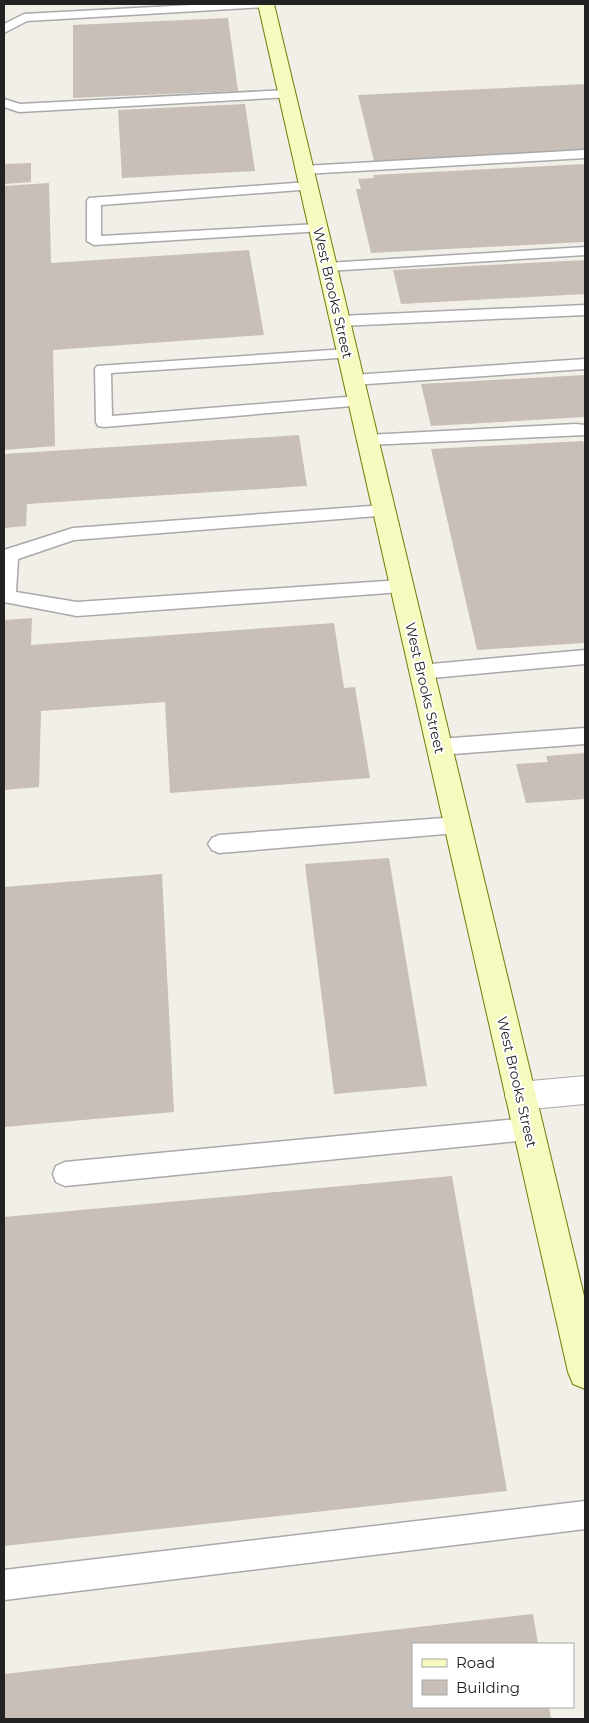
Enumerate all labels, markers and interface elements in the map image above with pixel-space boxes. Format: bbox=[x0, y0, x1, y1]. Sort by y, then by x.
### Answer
street label: West Brooks Street bbox=[309, 226, 357, 361]
street label: West Brooks Street bbox=[401, 621, 449, 756]
street label: West Brooks Street bbox=[493, 1015, 541, 1150]
legend bbox=[412, 1643, 574, 1708]
text: Road bbox=[456, 1653, 495, 1672]
text: Building bbox=[456, 1678, 520, 1697]

